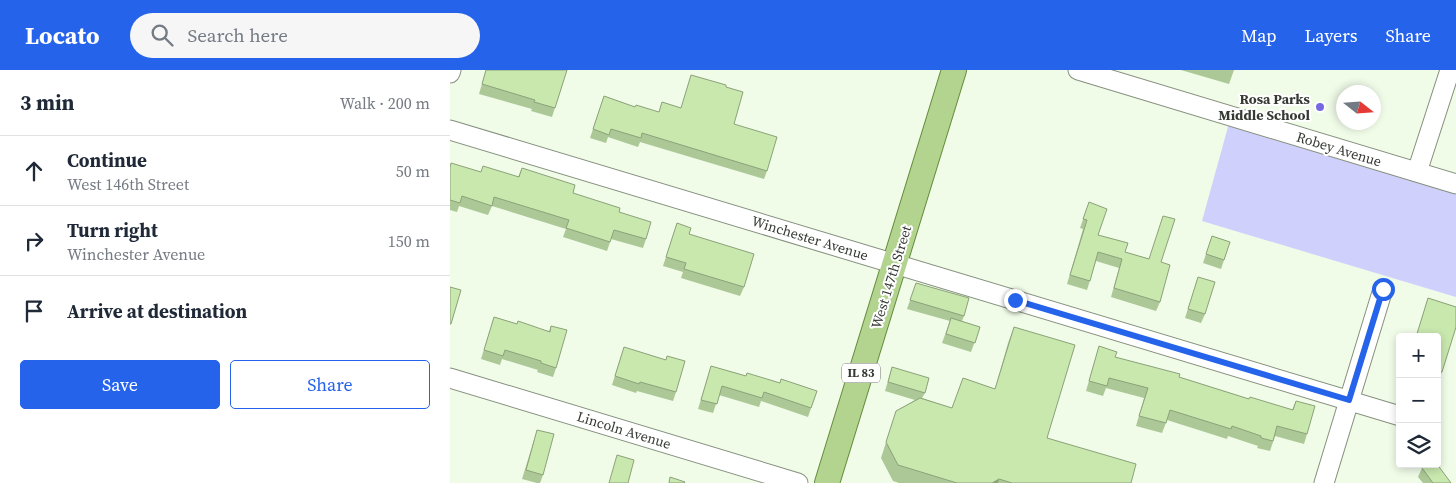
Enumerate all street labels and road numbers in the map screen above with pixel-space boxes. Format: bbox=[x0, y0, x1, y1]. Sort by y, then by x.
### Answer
street label: Robey Avenue bbox=[1294, 127, 1384, 171]
street label: Winchester Avenue bbox=[749, 211, 871, 265]
street label: West 147th Street bbox=[866, 223, 916, 331]
road number: IL 83 bbox=[842, 364, 880, 382]
street label: Lincoln Avenue bbox=[575, 406, 673, 454]

